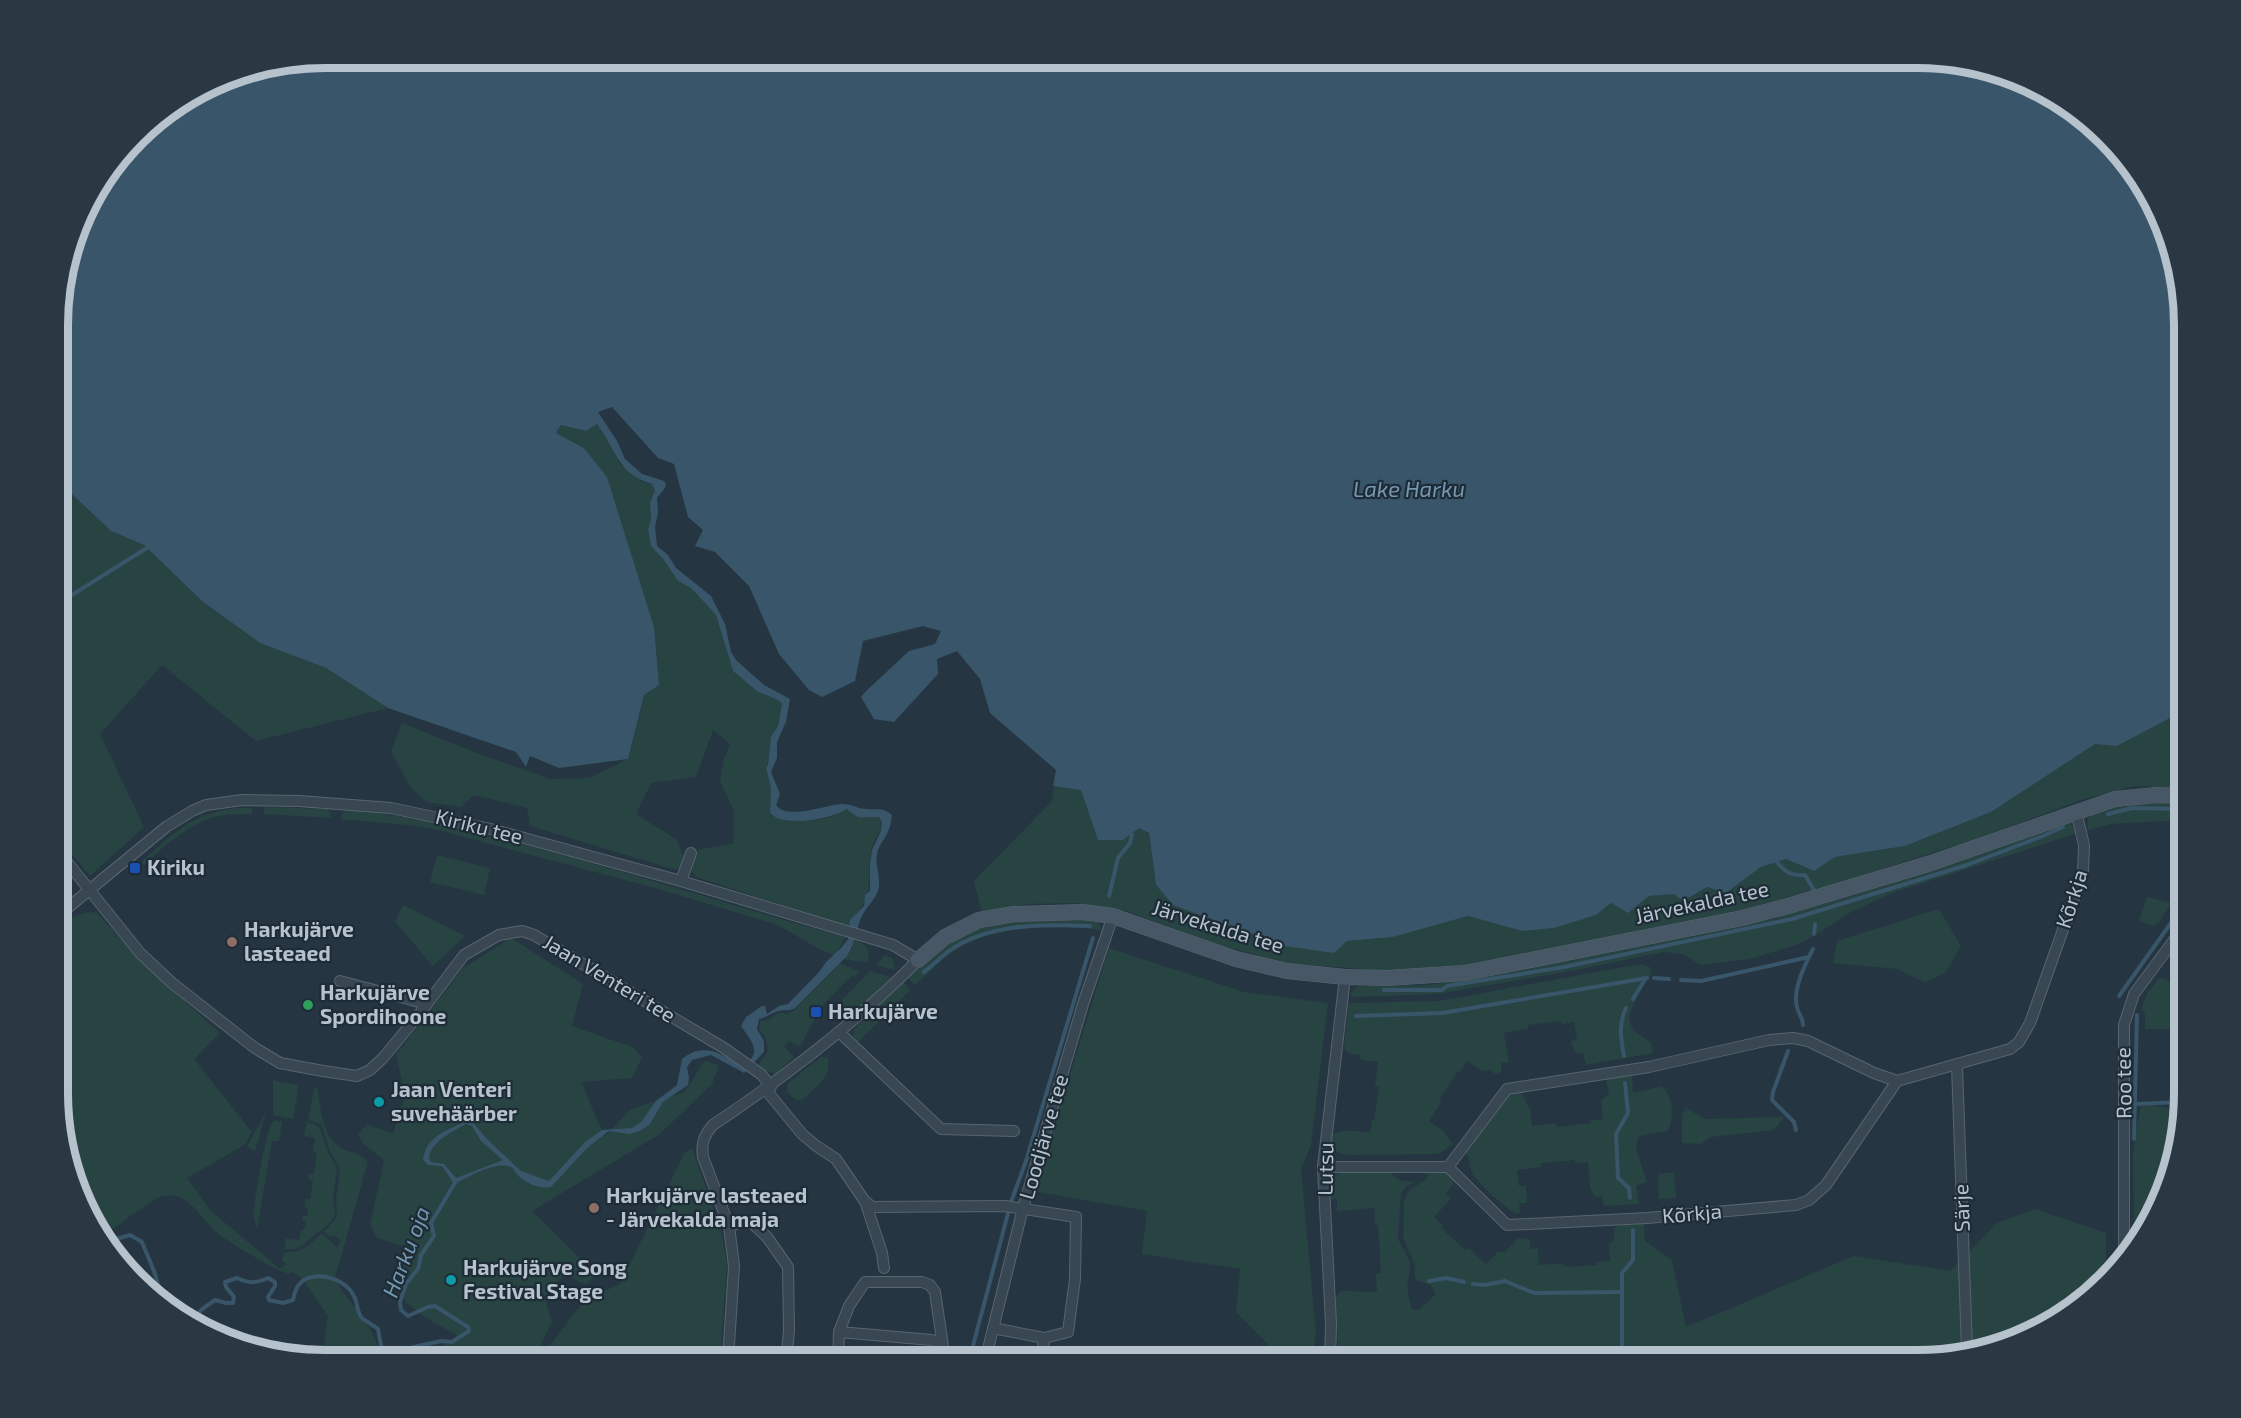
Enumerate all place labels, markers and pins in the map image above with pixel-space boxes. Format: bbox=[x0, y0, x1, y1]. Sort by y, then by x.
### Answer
place label: Kiriku bbox=[147, 854, 205, 879]
marker: Kiriku bbox=[128, 861, 142, 875]
place label: Harkujärve lasteaed bbox=[244, 916, 354, 965]
marker: Harkujärve lasteaed bbox=[225, 935, 239, 949]
place label: Harkujärve Spordihoone bbox=[320, 979, 447, 1028]
marker: Harkujärve Spordihoone bbox=[301, 998, 315, 1012]
place label: Harkujärve bbox=[828, 998, 938, 1023]
marker: Harkujärve bbox=[809, 1005, 823, 1019]
place label: Jaan Venteri suvehäärber bbox=[391, 1076, 517, 1125]
marker: Jaan Venteri suvehäärber bbox=[372, 1095, 386, 1109]
place label: Harkujärve lasteaed - Järvekalda maja bbox=[606, 1182, 807, 1231]
marker: Harkujärve lasteaed - Järvekalda maja bbox=[587, 1201, 601, 1215]
place label: Harkujärve Song Festival Stage bbox=[463, 1254, 627, 1303]
marker: Harkujärve Song Festival Stage bbox=[444, 1273, 458, 1287]

